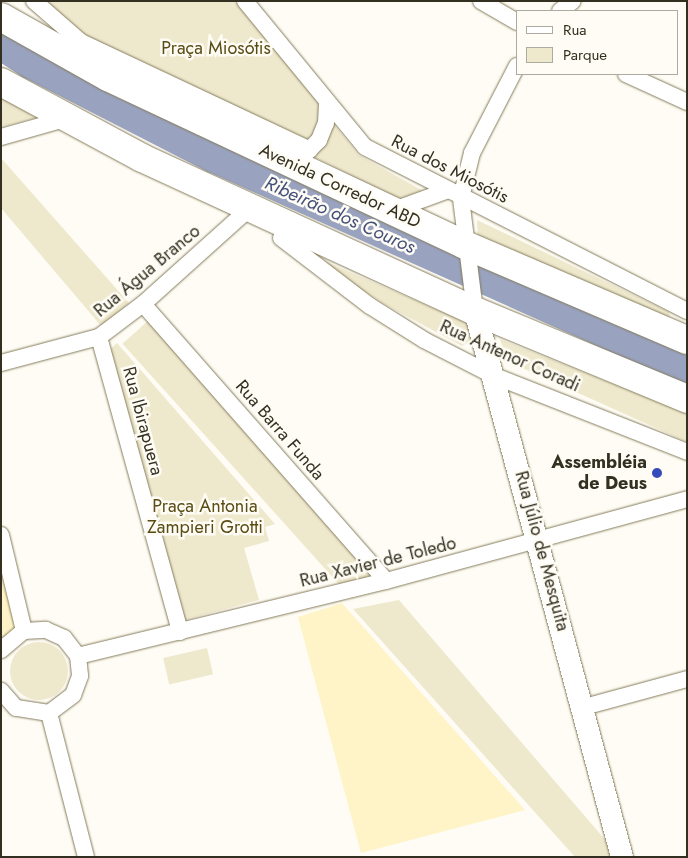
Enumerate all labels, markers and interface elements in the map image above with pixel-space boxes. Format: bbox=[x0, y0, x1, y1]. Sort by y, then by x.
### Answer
legend bbox=[516, 10, 678, 75]
text: Rua bbox=[563, 19, 587, 41]
park label: Praça Miosótis bbox=[161, 37, 271, 59]
text: Parque bbox=[563, 44, 607, 66]
street label: Rua dos Miosótis bbox=[388, 130, 512, 208]
street label: Avenida Corredor ABD bbox=[256, 139, 424, 233]
water label: Ribeirão dos Couros bbox=[261, 172, 419, 258]
street label: Rua Água Branco bbox=[90, 220, 204, 322]
street label: Rua Antenor Coradi bbox=[437, 315, 583, 397]
street label: Rua Ibirapuera bbox=[118, 364, 168, 478]
street label: Rua Barra Funda bbox=[231, 376, 329, 484]
place label: Assembléia de Deus bbox=[551, 452, 647, 494]
marker: Assembléia de Deus bbox=[651, 467, 663, 479]
street label: Rua Júlio de Mesquita bbox=[510, 469, 574, 633]
park label: Praça Antonia Zampieri Grotti bbox=[147, 496, 263, 538]
street label: Rua Xavier de Toledo bbox=[298, 532, 458, 592]

